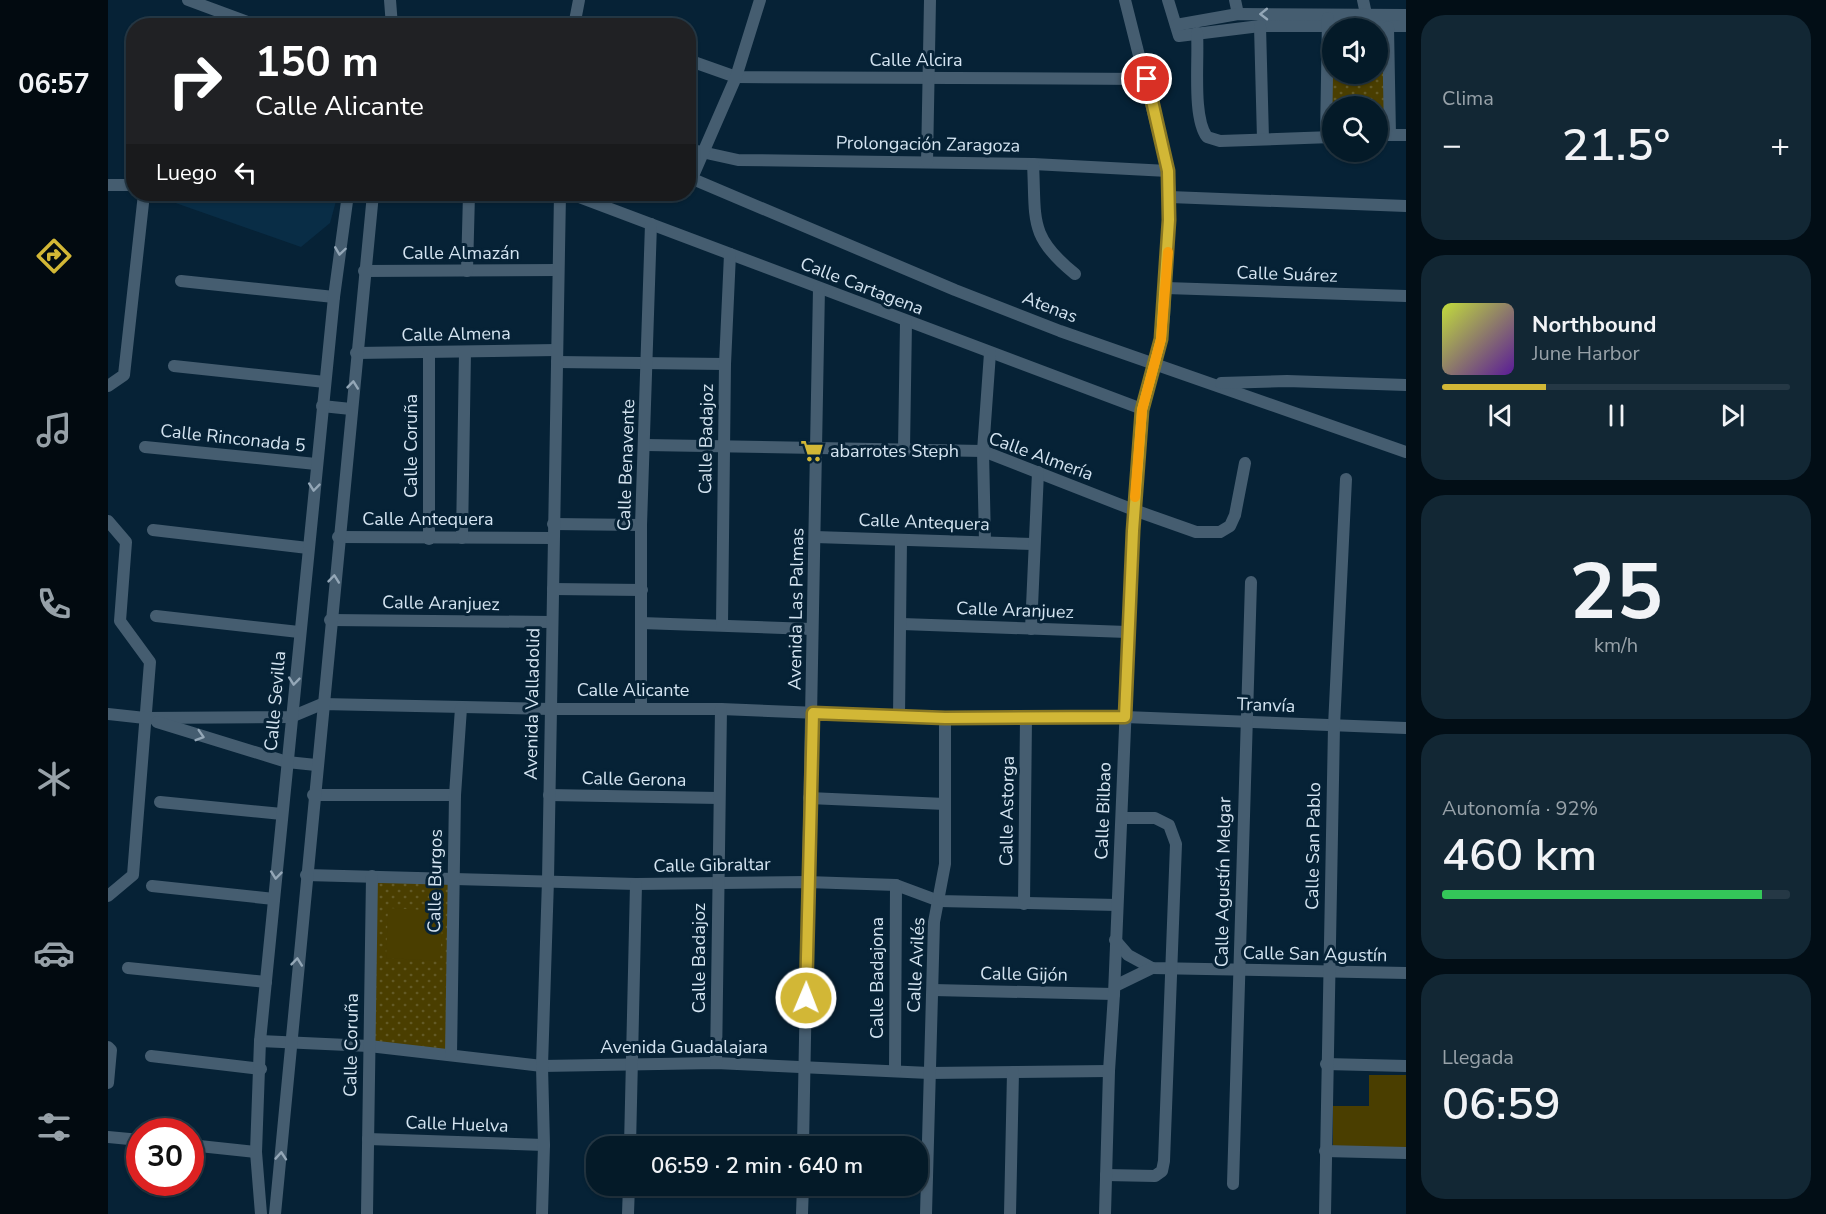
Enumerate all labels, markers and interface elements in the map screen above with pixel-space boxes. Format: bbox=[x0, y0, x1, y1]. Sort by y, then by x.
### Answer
one-way arrow bbox=[1259, 7, 1268, 20]
map controls bbox=[1322, 18, 1388, 162]
button: sound bbox=[1322, 18, 1388, 84]
text: 150 m bbox=[255, 34, 379, 91]
icon: right bbox=[156, 42, 234, 120]
street label: Calle Alcira bbox=[870, 48, 962, 72]
pin bbox=[1121, 53, 1172, 104]
icon: arrive bbox=[1130, 62, 1163, 95]
text: 06:57 bbox=[18, 66, 90, 103]
text: Clima bbox=[1442, 85, 1494, 112]
text: Calle Alicante bbox=[255, 88, 424, 125]
button: search bbox=[1322, 96, 1388, 162]
text: 21.5° bbox=[1562, 115, 1670, 176]
text: − bbox=[1442, 123, 1462, 168]
text: + bbox=[1770, 123, 1790, 168]
street label: Prolongación Zaragoza bbox=[836, 130, 1020, 158]
icon: left bbox=[229, 156, 262, 189]
text: Luego bbox=[156, 158, 217, 188]
icon: directions bbox=[33, 235, 75, 277]
street label: Calle Almazán bbox=[402, 241, 520, 265]
one-way arrow bbox=[334, 247, 347, 256]
street label: Calle Cartagena bbox=[797, 251, 927, 321]
street label: Calle Suárez bbox=[1236, 260, 1338, 288]
street label: Atenas bbox=[1019, 286, 1081, 328]
text: Northbound bbox=[1532, 310, 1656, 340]
street label: Calle Almena bbox=[401, 321, 511, 347]
text: June Harbor bbox=[1532, 340, 1640, 367]
one-way arrow bbox=[346, 381, 359, 390]
street label: Calle Badajoz bbox=[693, 384, 719, 494]
street label: Calle Coruña bbox=[399, 394, 423, 498]
street label: Calle Benavente bbox=[612, 398, 640, 532]
icon: previous bbox=[1484, 399, 1517, 432]
icon: pause bbox=[1600, 399, 1633, 432]
icon: next bbox=[1716, 399, 1749, 432]
icon: music bbox=[33, 409, 75, 451]
street label: Calle Rinconada 5 bbox=[159, 418, 307, 458]
street label: Calle Almería bbox=[985, 426, 1097, 486]
supermarket icon: abarrotes Steph bbox=[799, 438, 825, 464]
place label: abarrotes Steph bbox=[830, 439, 959, 463]
one-way arrow bbox=[308, 482, 321, 492]
street label: Calle Antequera bbox=[362, 507, 494, 531]
street label: Calle Antequera bbox=[858, 508, 990, 536]
street label: Avenida Las Palmas bbox=[783, 528, 809, 690]
text: 25 bbox=[1569, 539, 1663, 646]
one-way arrow bbox=[327, 575, 340, 584]
icon: phone bbox=[33, 583, 75, 625]
street label: Calle Aranjuez bbox=[382, 590, 500, 616]
street label: Calle Aranjuez bbox=[956, 596, 1074, 624]
street label: Avenida Valladolid bbox=[519, 628, 545, 780]
text: km/h bbox=[1594, 632, 1638, 659]
street label: Calle Sevilla bbox=[259, 650, 291, 752]
one-way arrow bbox=[289, 676, 301, 686]
street label: Calle Alicante bbox=[577, 678, 689, 702]
street label: Tranvía bbox=[1236, 692, 1296, 718]
one-way arrow bbox=[195, 728, 205, 741]
street label: Calle Astorga bbox=[994, 756, 1020, 866]
icon: climate bbox=[33, 758, 75, 800]
street label: Calle Bilbao bbox=[1089, 762, 1117, 860]
street label: Calle Gerona bbox=[581, 766, 687, 792]
street label: Calle San Pablo bbox=[1300, 782, 1326, 910]
text: Autonomía · 92% bbox=[1442, 795, 1598, 822]
street label: Calle Agustín Melgar bbox=[1210, 796, 1236, 967]
text: 460 km bbox=[1442, 825, 1597, 886]
street label: Calle Burgos bbox=[422, 829, 448, 933]
street label: Calle Gibraltar bbox=[653, 852, 771, 878]
one-way arrow bbox=[270, 871, 283, 880]
street label: Calle Badajoz bbox=[687, 903, 711, 1013]
street label: Calle Badajona bbox=[865, 917, 889, 1039]
street label: Calle Avilés bbox=[902, 917, 930, 1013]
icon: car bbox=[33, 932, 75, 974]
street label: Calle San Agustín bbox=[1243, 941, 1387, 967]
one-way arrow bbox=[290, 957, 303, 966]
street label: Calle Gijón bbox=[980, 961, 1068, 987]
position arrow bbox=[774, 966, 838, 1030]
street label: Calle Coruña bbox=[338, 993, 364, 1097]
street label: Avenida Guadalajara bbox=[600, 1035, 768, 1059]
text: Llegada bbox=[1442, 1044, 1514, 1071]
text: 06:59 bbox=[1442, 1074, 1561, 1135]
icon: filters bbox=[33, 1106, 75, 1148]
street label: Calle Huelva bbox=[405, 1110, 509, 1138]
speed limit sign: 30 bbox=[126, 1118, 204, 1196]
one-way arrow bbox=[274, 1151, 287, 1160]
text: 06:59 · 2 min · 640 m bbox=[651, 1151, 863, 1181]

